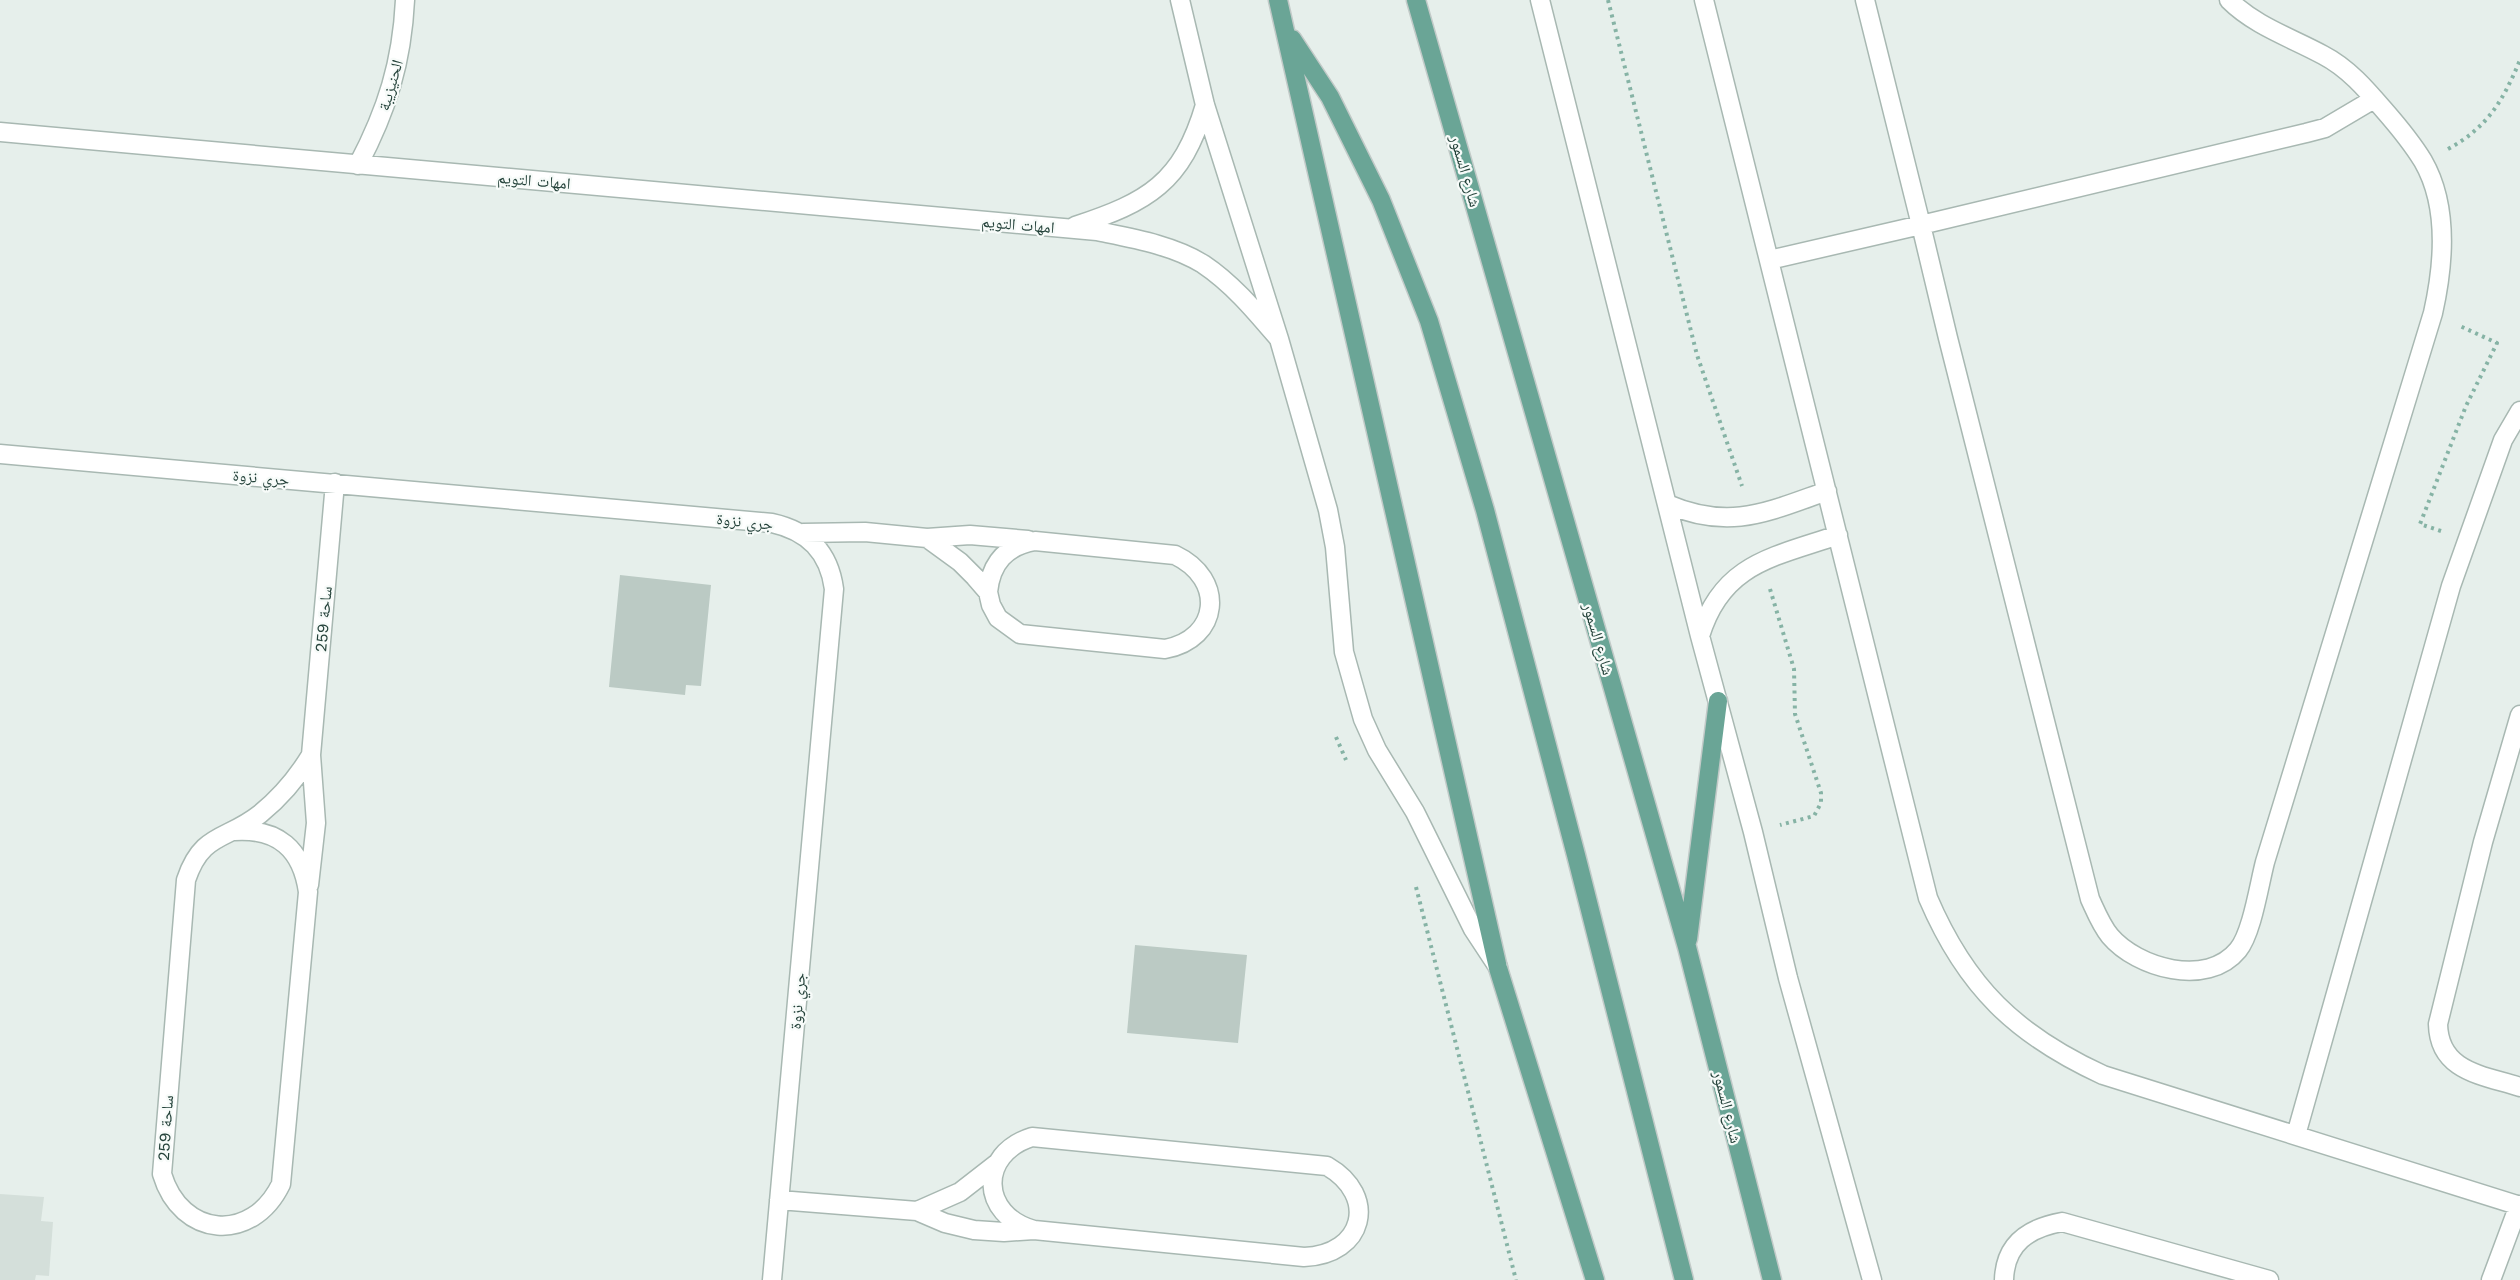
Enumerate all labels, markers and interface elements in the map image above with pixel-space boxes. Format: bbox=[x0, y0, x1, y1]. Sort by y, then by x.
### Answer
street label: الحنيزيبة bbox=[374, 57, 407, 113]
street label: شارع السمور bbox=[1445, 132, 1485, 210]
street label: امهات التويم bbox=[496, 168, 571, 194]
street label: امهات التويم bbox=[980, 212, 1055, 238]
street label: جري نزوة bbox=[232, 466, 290, 492]
street label: جري نزوة bbox=[715, 509, 774, 537]
street label: ساحة 259 bbox=[311, 585, 336, 653]
street label: شارع السمور bbox=[1578, 600, 1618, 678]
street label: جري نزوة bbox=[786, 972, 812, 1030]
street label: شارع السمور bbox=[1708, 1068, 1746, 1146]
street label: ساحة 259 bbox=[154, 1094, 177, 1162]

